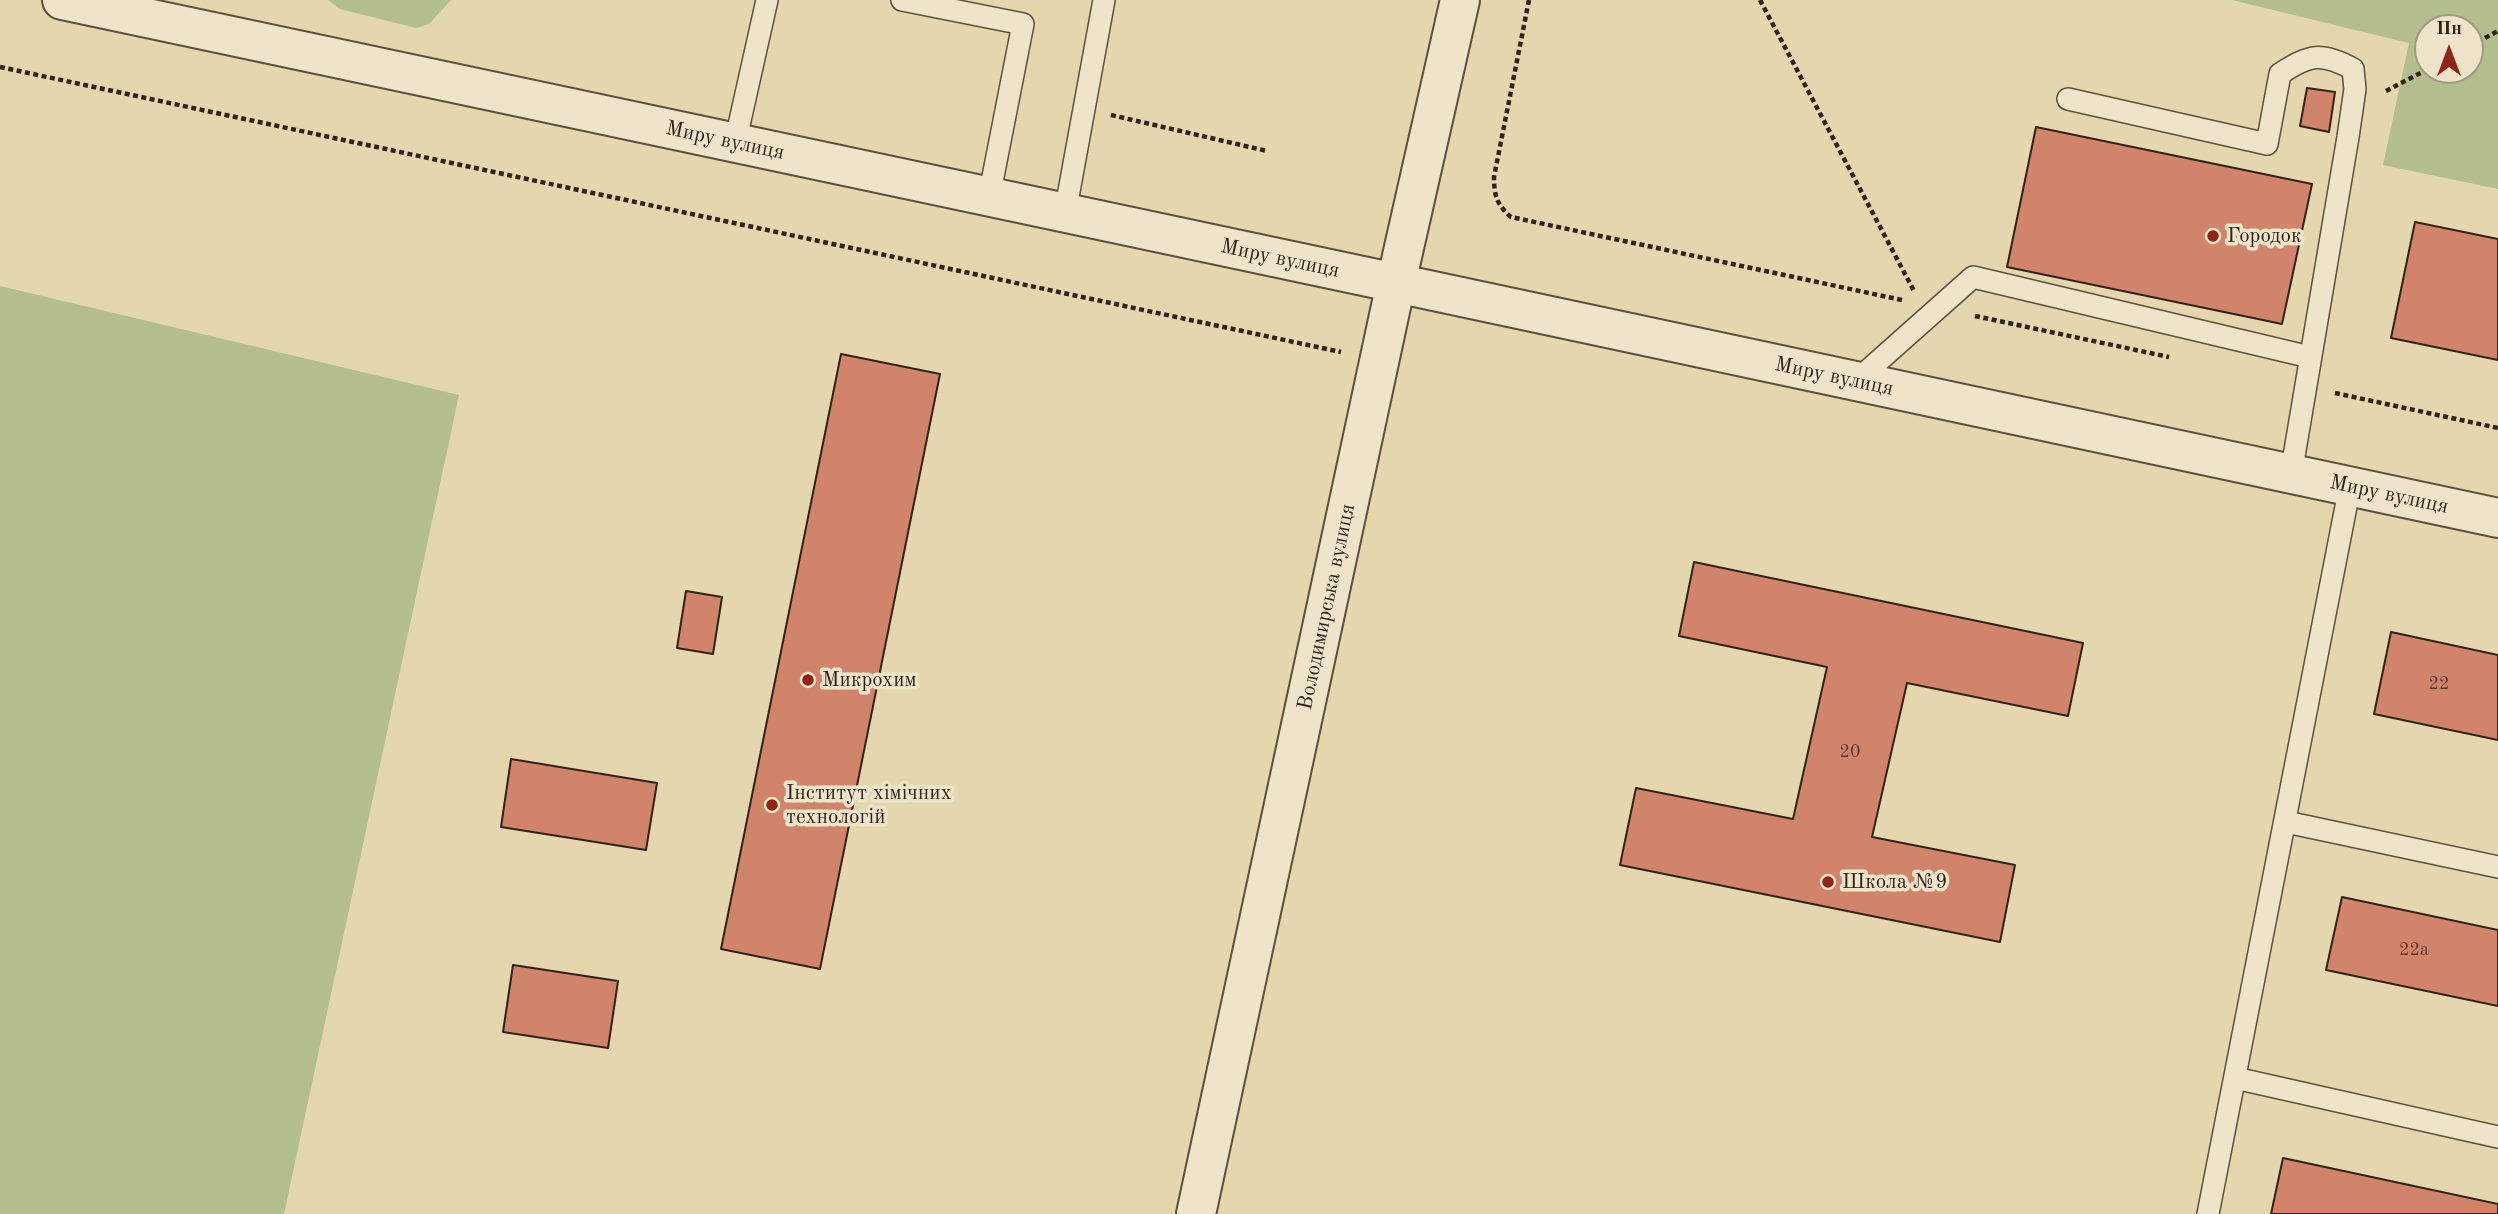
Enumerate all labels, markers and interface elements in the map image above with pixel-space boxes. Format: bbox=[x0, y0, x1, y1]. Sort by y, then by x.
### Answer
north arrow bbox=[2414, 14, 2484, 84]
text: Пн bbox=[2436, 20, 2462, 39]
street label: Миру вулиця bbox=[663, 116, 787, 166]
place label: Городок bbox=[2227, 223, 2302, 249]
marker: Городок bbox=[2205, 228, 2221, 244]
street label: Миру вулиця bbox=[1218, 234, 1342, 284]
street label: Миру вулиця bbox=[1772, 352, 1896, 402]
street label: Миру вулиця bbox=[2327, 470, 2451, 520]
street label: Володимирська вулиця bbox=[1293, 502, 1361, 712]
place label: Микрохим bbox=[822, 667, 917, 693]
marker: Микрохим bbox=[800, 672, 816, 688]
house number: 22 bbox=[2429, 673, 2449, 695]
house number: 20 bbox=[1840, 741, 1860, 763]
place label: Інститут хімічних технологій bbox=[786, 780, 952, 830]
marker: Інститут хімічних технологій bbox=[764, 797, 780, 813]
place label: Школа №9 bbox=[1842, 869, 1948, 895]
marker: Школа №9 bbox=[1820, 874, 1836, 890]
house number: 22а bbox=[2399, 939, 2429, 961]

